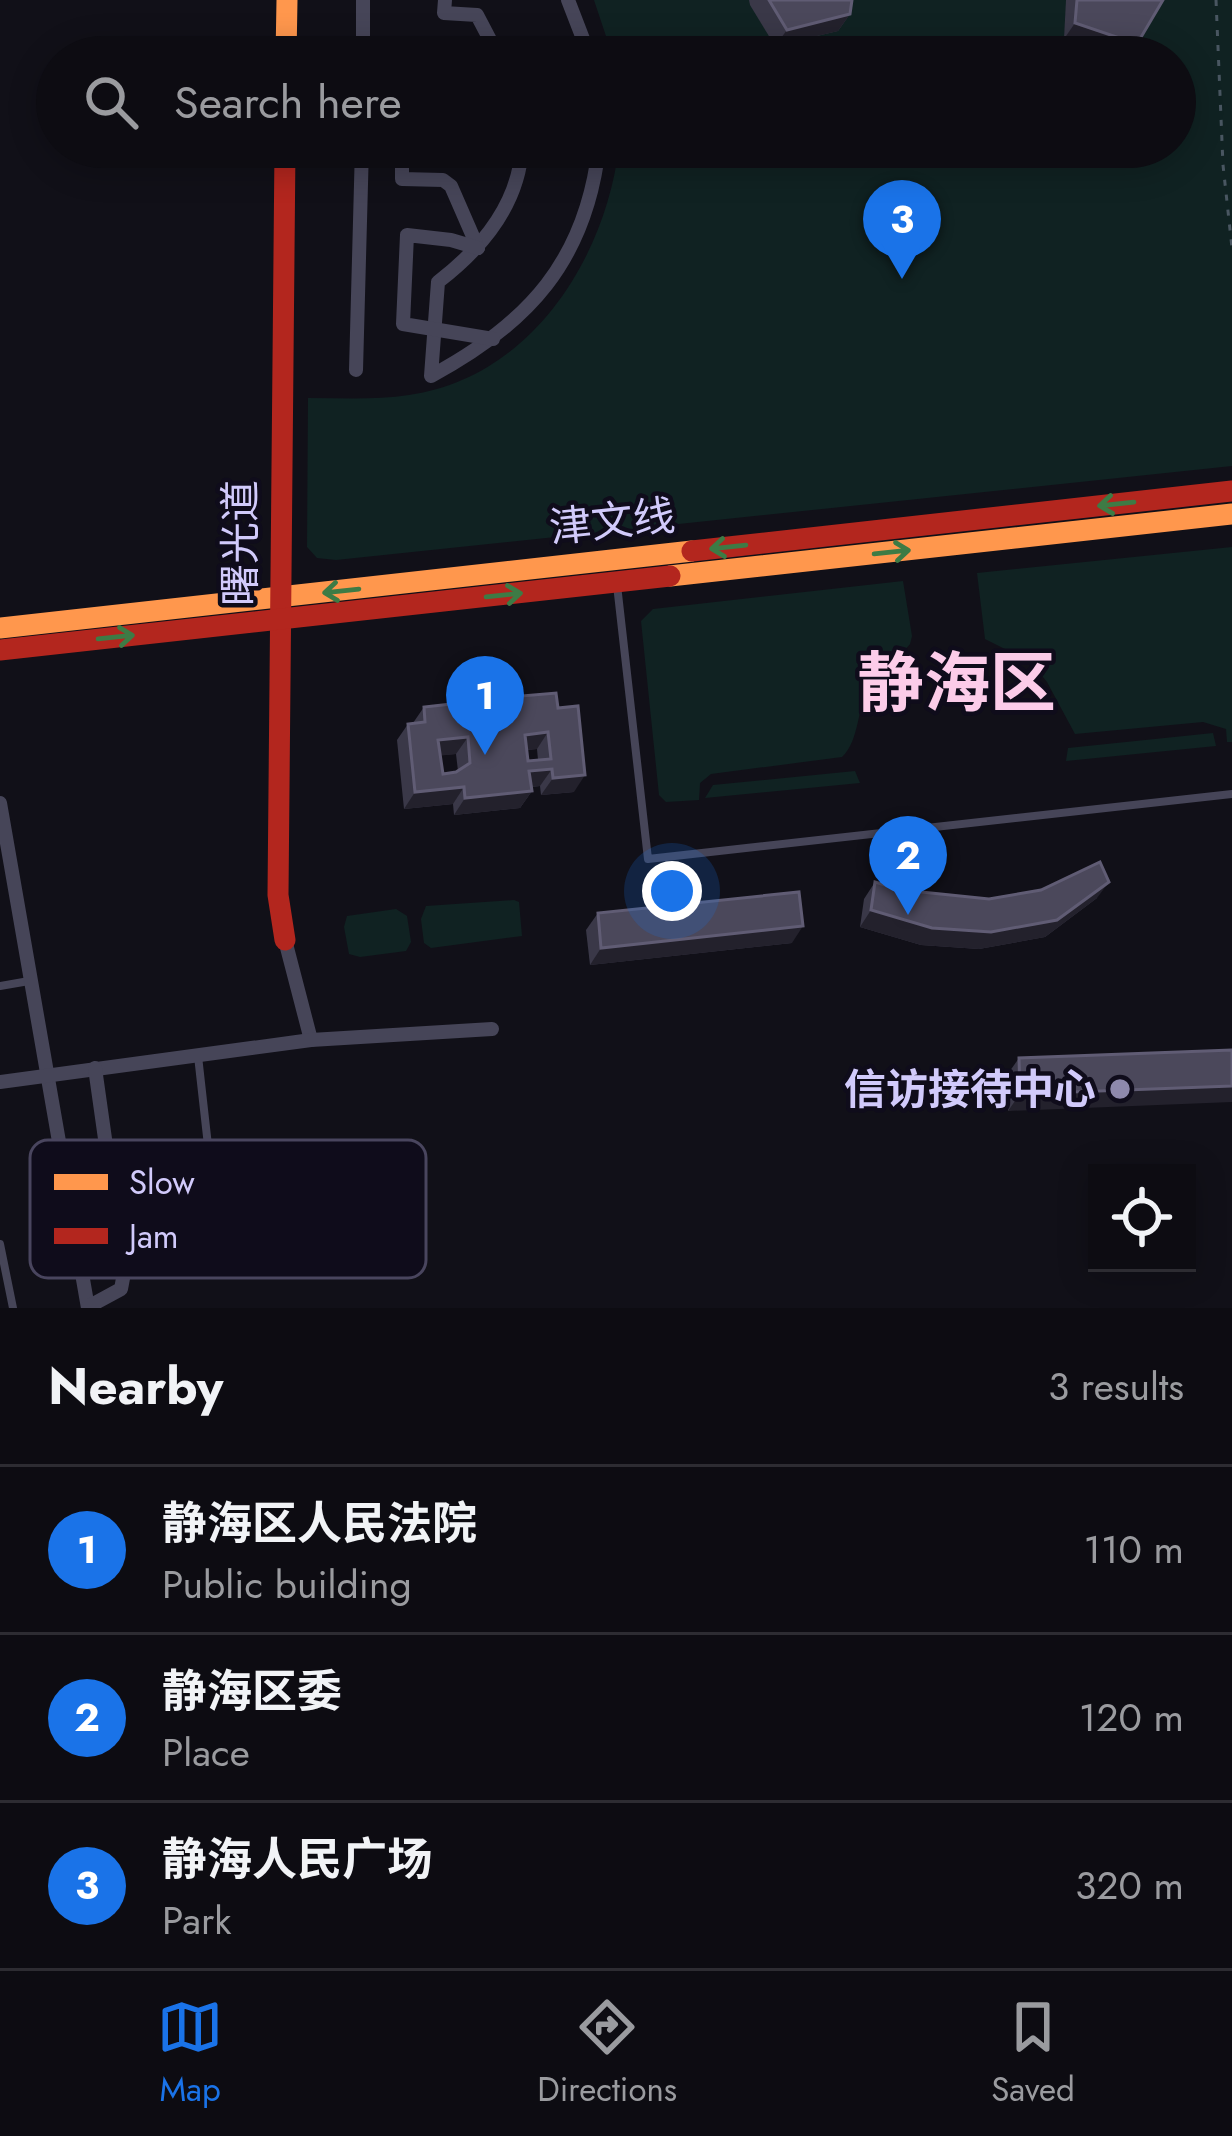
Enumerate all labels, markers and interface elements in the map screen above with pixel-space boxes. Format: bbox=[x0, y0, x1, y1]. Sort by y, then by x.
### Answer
search box bbox=[36, 36, 1196, 168]
icon: search bbox=[78, 69, 144, 135]
text: Search here bbox=[174, 70, 402, 135]
pin: 3 bbox=[863, 180, 941, 279]
street label: 曙光道 bbox=[210, 480, 271, 606]
street label: 津文线 bbox=[546, 485, 678, 558]
one-way arrow bbox=[1097, 493, 1136, 515]
one-way arrow bbox=[709, 537, 748, 559]
one-way arrow bbox=[872, 540, 911, 563]
one-way arrow bbox=[322, 580, 361, 603]
one-way arrow bbox=[484, 583, 523, 606]
one-way arrow bbox=[96, 625, 135, 648]
district label: 静海区 bbox=[858, 635, 1056, 731]
pin: 1 bbox=[446, 656, 524, 755]
pin: 2 bbox=[869, 816, 947, 915]
your location bbox=[642, 861, 702, 921]
place label: 信访接待中心 bbox=[844, 1059, 1096, 1120]
marker: 信访接待中心 bbox=[1107, 1076, 1133, 1102]
legend bbox=[30, 1140, 426, 1278]
text: Slow bbox=[129, 1159, 195, 1206]
map controls bbox=[1088, 1164, 1196, 1272]
button: locate bbox=[1088, 1164, 1196, 1272]
text: Jam bbox=[125, 1213, 179, 1260]
text: Nearby bbox=[48, 1349, 223, 1423]
text: 3 results bbox=[1048, 1358, 1184, 1415]
text: 静海区人民法院 bbox=[162, 1491, 477, 1556]
text: 1 bbox=[77, 1521, 97, 1578]
text: 110 m bbox=[1083, 1521, 1184, 1578]
text: Public building bbox=[162, 1556, 412, 1613]
text: 静海区委 bbox=[162, 1659, 342, 1724]
text: 2 bbox=[74, 1689, 100, 1746]
text: 120 m bbox=[1079, 1689, 1184, 1746]
text: Place bbox=[162, 1724, 250, 1781]
text: 静海人民广场 bbox=[162, 1827, 432, 1892]
text: 3 bbox=[75, 1857, 99, 1914]
text: 320 m bbox=[1075, 1857, 1184, 1914]
text: Park bbox=[162, 1892, 232, 1949]
tab: Map bbox=[157, 1994, 223, 2113]
tab: Directions bbox=[537, 1994, 677, 2113]
tab: Saved bbox=[991, 1994, 1075, 2113]

